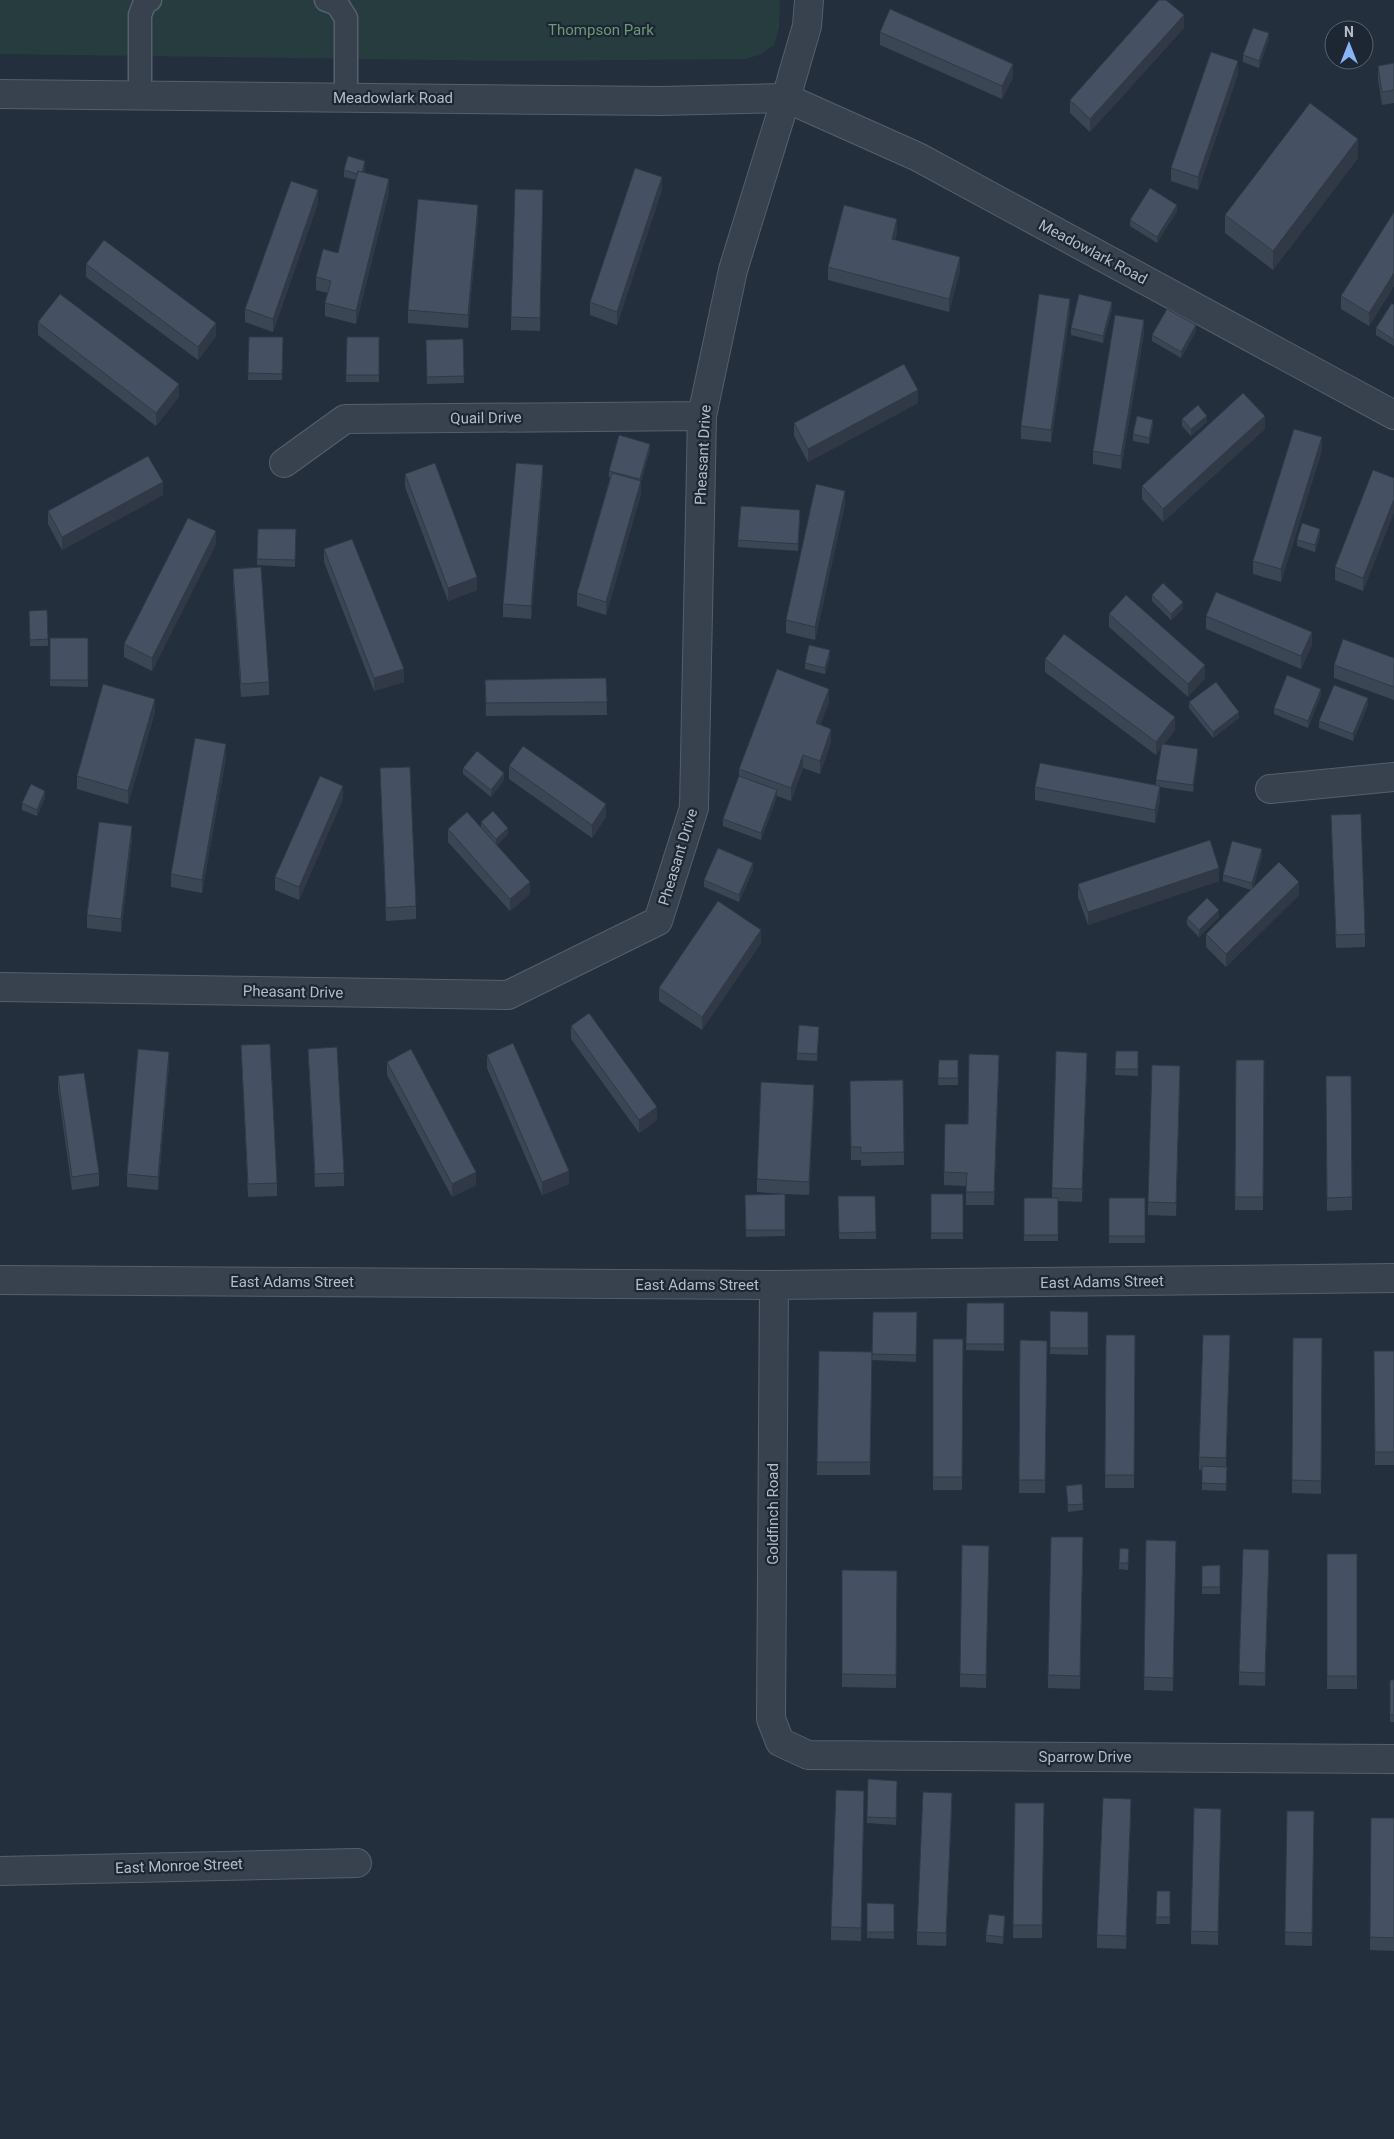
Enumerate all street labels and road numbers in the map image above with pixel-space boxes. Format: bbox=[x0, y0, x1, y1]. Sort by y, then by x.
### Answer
street label: Meadowlark Road bbox=[333, 89, 453, 107]
street label: Meadowlark Road bbox=[1036, 216, 1150, 288]
street label: Pheasant Drive bbox=[691, 404, 715, 506]
street label: Quail Drive bbox=[450, 408, 522, 428]
street label: Pheasant Drive bbox=[655, 806, 701, 908]
street label: Pheasant Drive bbox=[243, 982, 343, 1002]
street label: East Adams Street bbox=[1040, 1272, 1164, 1292]
street label: East Adams Street bbox=[230, 1273, 354, 1291]
street label: East Adams Street bbox=[635, 1276, 759, 1294]
street label: Goldfinch Road bbox=[764, 1463, 782, 1565]
street label: Sparrow Drive bbox=[1039, 1748, 1131, 1766]
street label: East Monroe Street bbox=[115, 1855, 243, 1877]

